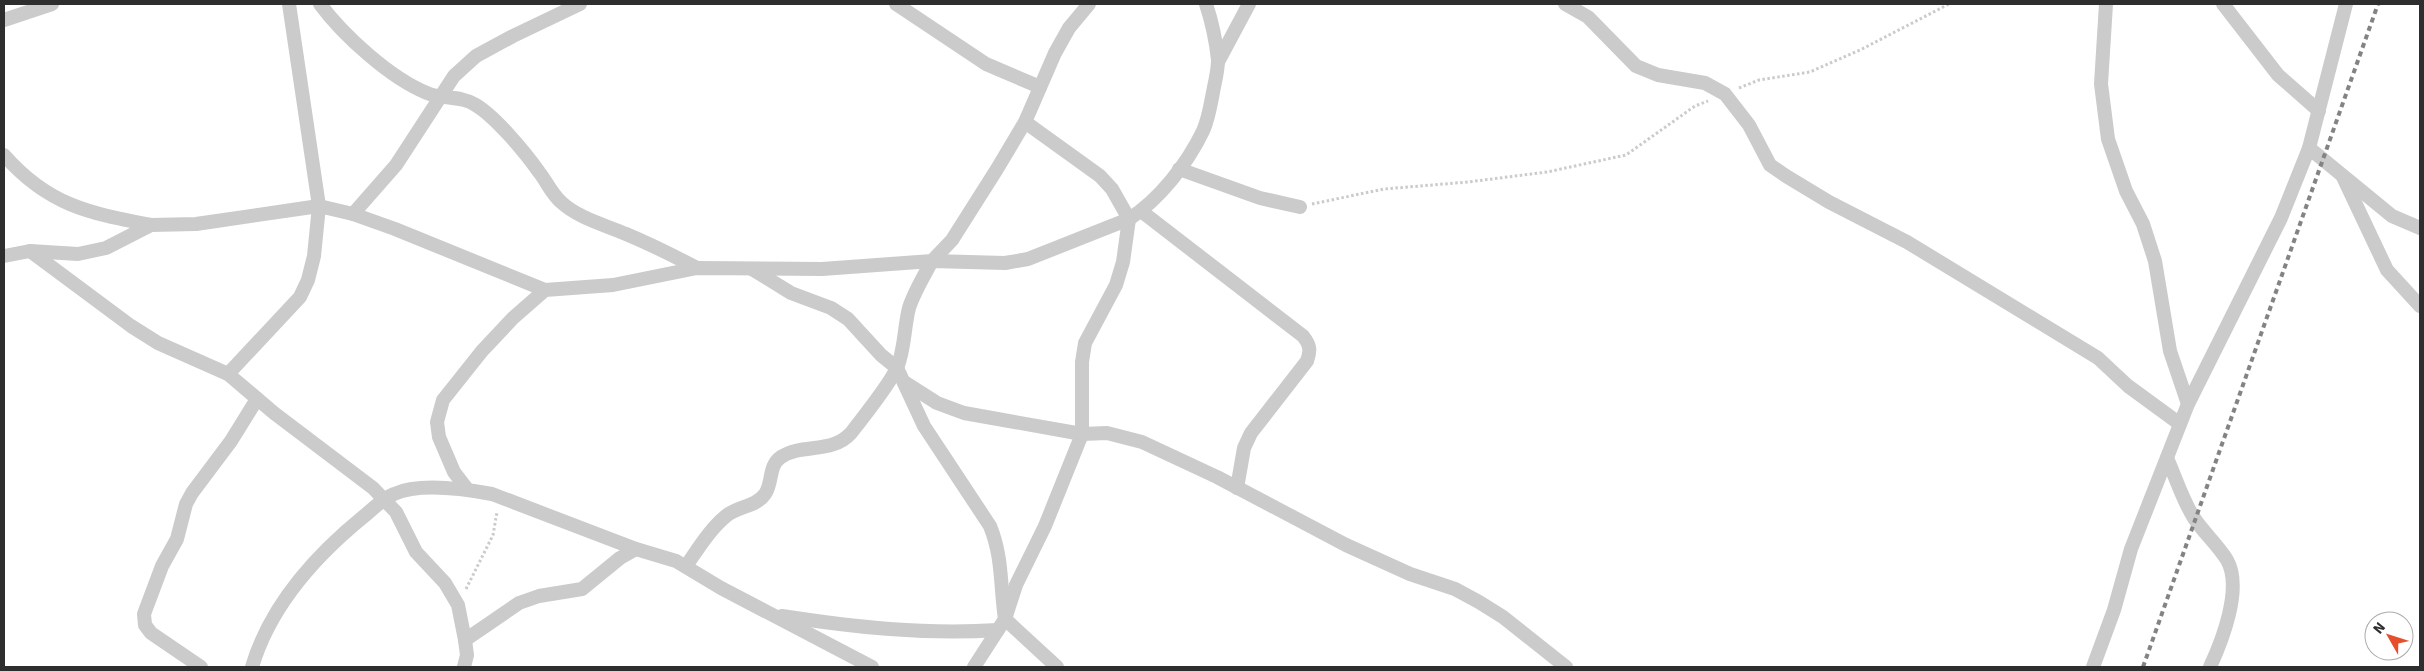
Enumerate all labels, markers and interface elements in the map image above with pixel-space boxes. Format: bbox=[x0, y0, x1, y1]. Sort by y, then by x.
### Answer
north arrow bbox=[2364, 611, 2414, 661]
text: N bbox=[2370, 619, 2389, 637]

